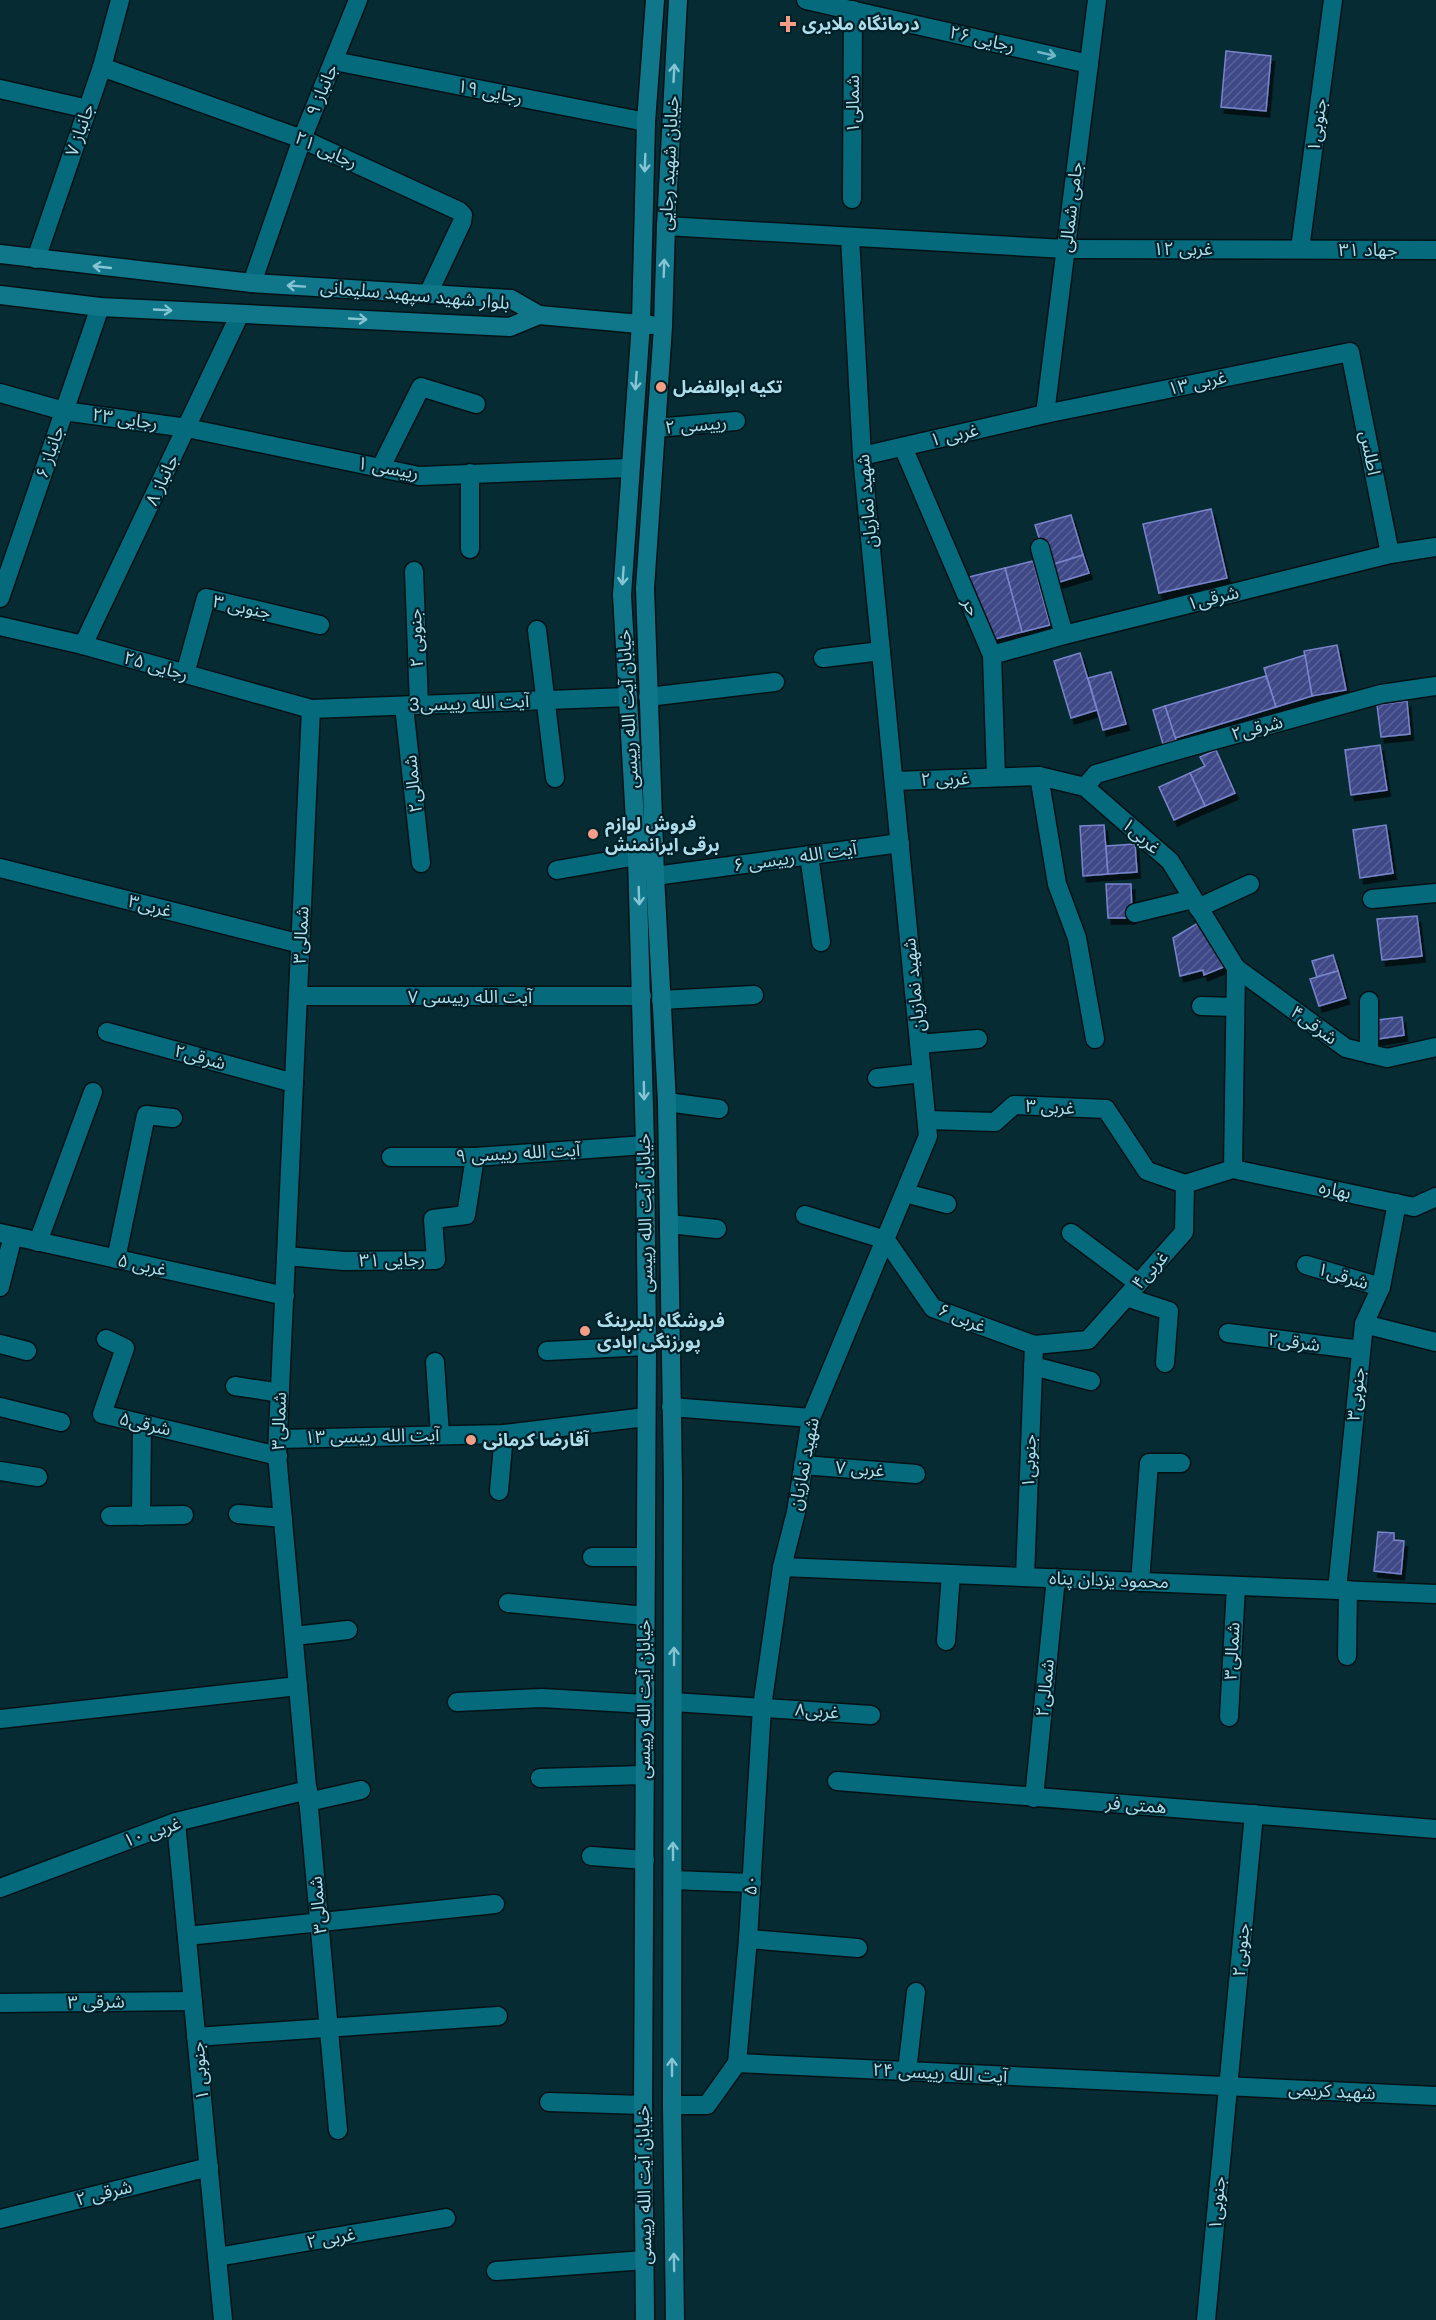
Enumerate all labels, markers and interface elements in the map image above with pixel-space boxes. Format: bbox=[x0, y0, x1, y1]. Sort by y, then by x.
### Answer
place label: درمانگاه ملایری bbox=[802, 13, 920, 35]
marker: درمانگاه ملایری bbox=[779, 15, 797, 33]
street label: رجایی ۲۶ bbox=[947, 21, 1017, 57]
one-way arrow bbox=[1037, 49, 1056, 60]
street label: جانباز ۹ bbox=[301, 61, 343, 119]
one-way arrow bbox=[669, 64, 680, 84]
street label: رجایی ۱۹ bbox=[455, 75, 525, 109]
street label: شمالی۱ bbox=[842, 75, 864, 133]
street label: خیابان شهید رجایی bbox=[654, 95, 684, 231]
street label: جنوبی۱ bbox=[1302, 97, 1332, 153]
street label: جانباز ۷ bbox=[61, 101, 99, 159]
street label: رجایی ۲۱ bbox=[291, 127, 361, 173]
one-way arrow bbox=[639, 153, 651, 173]
street label: جامی شمالی bbox=[1055, 160, 1087, 254]
street label: غربی ۱۲ bbox=[1153, 238, 1213, 260]
street label: جهاد ۳۱ bbox=[1338, 239, 1398, 260]
one-way arrow bbox=[659, 259, 670, 279]
one-way arrow bbox=[92, 261, 112, 272]
street label: بلوار شهید سپهبد سلیمانی bbox=[319, 276, 511, 314]
one-way arrow bbox=[286, 280, 306, 291]
one-way arrow bbox=[152, 304, 172, 315]
one-way arrow bbox=[347, 314, 367, 325]
street label: غربی ۱۳ bbox=[1166, 366, 1228, 400]
one-way arrow bbox=[630, 371, 641, 391]
place label: تکیه ابوالفضل bbox=[673, 376, 783, 397]
marker: تکیه ابوالفضل bbox=[654, 380, 668, 394]
street label: رجایی ۲۳ bbox=[91, 404, 159, 434]
street label: رییسی ۲ bbox=[664, 411, 728, 439]
street label: غربی ۱ bbox=[928, 419, 980, 451]
street label: جانباز ۶ bbox=[31, 423, 69, 481]
street label: اطلس bbox=[1355, 429, 1385, 477]
street label: جانباز ۸ bbox=[141, 451, 183, 509]
street label: رییسی ۱ bbox=[356, 452, 420, 484]
street label: شهید نمازیان bbox=[852, 453, 882, 549]
one-way arrow bbox=[617, 565, 628, 585]
street label: شرقی۱ bbox=[1185, 581, 1241, 615]
street label: جنوبی ۳ bbox=[211, 590, 273, 624]
street label: حر bbox=[957, 594, 985, 619]
street label: جنوبی ۲ bbox=[404, 608, 428, 668]
street label: خیابان آیت الله رییسی bbox=[613, 629, 643, 789]
street label: رجایی ۲۵ bbox=[121, 646, 191, 686]
street label: آیت الله رییسی3 bbox=[408, 690, 530, 716]
street label: شرقی۲ bbox=[1229, 711, 1285, 745]
street label: شمالی۲ bbox=[399, 754, 427, 814]
street label: غربی ۲ bbox=[920, 767, 970, 791]
place label: فروش لوازم برقی ایرانمنش bbox=[605, 813, 720, 856]
street label: غربی۱ bbox=[1117, 813, 1165, 859]
marker: فروش لوازم برقی ایرانمنش bbox=[586, 827, 600, 841]
street label: آیت الله رییسی ۶ bbox=[732, 837, 859, 877]
one-way arrow bbox=[633, 886, 644, 906]
street label: غربی۳ bbox=[126, 890, 174, 922]
street label: شمالی۳ bbox=[288, 905, 314, 965]
street label: شهید نمازیان bbox=[898, 937, 930, 1033]
street label: آیت الله رییسی ۷ bbox=[408, 986, 533, 1008]
street label: شرقی۴ bbox=[1286, 1001, 1342, 1049]
street label: شرقی۲ bbox=[172, 1040, 228, 1074]
one-way arrow bbox=[638, 1081, 650, 1101]
street label: غربی ۳ bbox=[1025, 1095, 1075, 1119]
street label: خیابان آیت الله رییسی bbox=[633, 1133, 657, 1293]
street label: آیت الله رییسی ۹ bbox=[455, 1139, 582, 1167]
street label: بهاره bbox=[1317, 1176, 1353, 1204]
street label: غربی۴ bbox=[1127, 1246, 1173, 1294]
street label: رجایی ۳۱ bbox=[359, 1248, 425, 1272]
street label: غربی ۵ bbox=[116, 1249, 168, 1281]
street label: شرقی۱ bbox=[1315, 1258, 1371, 1294]
street label: غربی ۶ bbox=[935, 1299, 989, 1337]
place label: فروشگاه بلبرینگ پورزنگی ابادی bbox=[597, 1310, 725, 1354]
marker: فروشگاه بلبرینگ پورزنگی ابادی bbox=[578, 1324, 592, 1338]
street label: شرقی۲ bbox=[1267, 1328, 1321, 1356]
street label: جنوبی۳ bbox=[1342, 1366, 1370, 1422]
street label: شمالی۳ bbox=[267, 1392, 291, 1450]
street label: شرقی۵ bbox=[117, 1407, 173, 1441]
street label: شهید نمازیان bbox=[784, 1416, 824, 1512]
street label: آیت الله رییسی ۱۳ bbox=[304, 1424, 440, 1448]
place label: آقارضا کرمانی bbox=[483, 1429, 590, 1451]
marker: آقارضا کرمانی bbox=[464, 1433, 478, 1447]
street label: جنوبی۱ bbox=[1017, 1434, 1041, 1488]
street label: غربی ۷ bbox=[835, 1456, 885, 1482]
street label: محمود یزدان پناه bbox=[1049, 1567, 1169, 1593]
street label: خیابان آیت الله رییسی bbox=[633, 1619, 655, 1779]
street label: شمالی۳ bbox=[1219, 1621, 1245, 1681]
one-way arrow bbox=[668, 1646, 680, 1666]
street label: شمالی۲ bbox=[1031, 1658, 1059, 1718]
street label: غربی۸ bbox=[794, 1698, 840, 1724]
street label: همتی فر bbox=[1104, 1792, 1167, 1818]
street label: غربی ۱۰ bbox=[120, 1812, 184, 1852]
one-way arrow bbox=[667, 1841, 679, 1861]
street label: ۵۰ bbox=[739, 1874, 762, 1896]
street label: شمالی۳ bbox=[305, 1875, 331, 1935]
street label: جنوبی۲ bbox=[1228, 1922, 1254, 1978]
street label: شرقی ۳ bbox=[67, 1991, 125, 2013]
street label: جنوبی ۱ bbox=[186, 2041, 214, 2101]
one-way arrow bbox=[666, 2057, 678, 2077]
street label: آیت الله رییسی ۲۴ bbox=[872, 2058, 1009, 2088]
street label: شهید کریمی bbox=[1288, 2078, 1376, 2104]
street label: خیابان آیت الله رییسی bbox=[632, 2105, 656, 2265]
street label: شرقی ۲ bbox=[74, 2175, 134, 2211]
street label: جنوبی۱ bbox=[1204, 2175, 1230, 2231]
street label: غربی ۲ bbox=[305, 2223, 357, 2253]
one-way arrow bbox=[668, 2252, 680, 2272]

